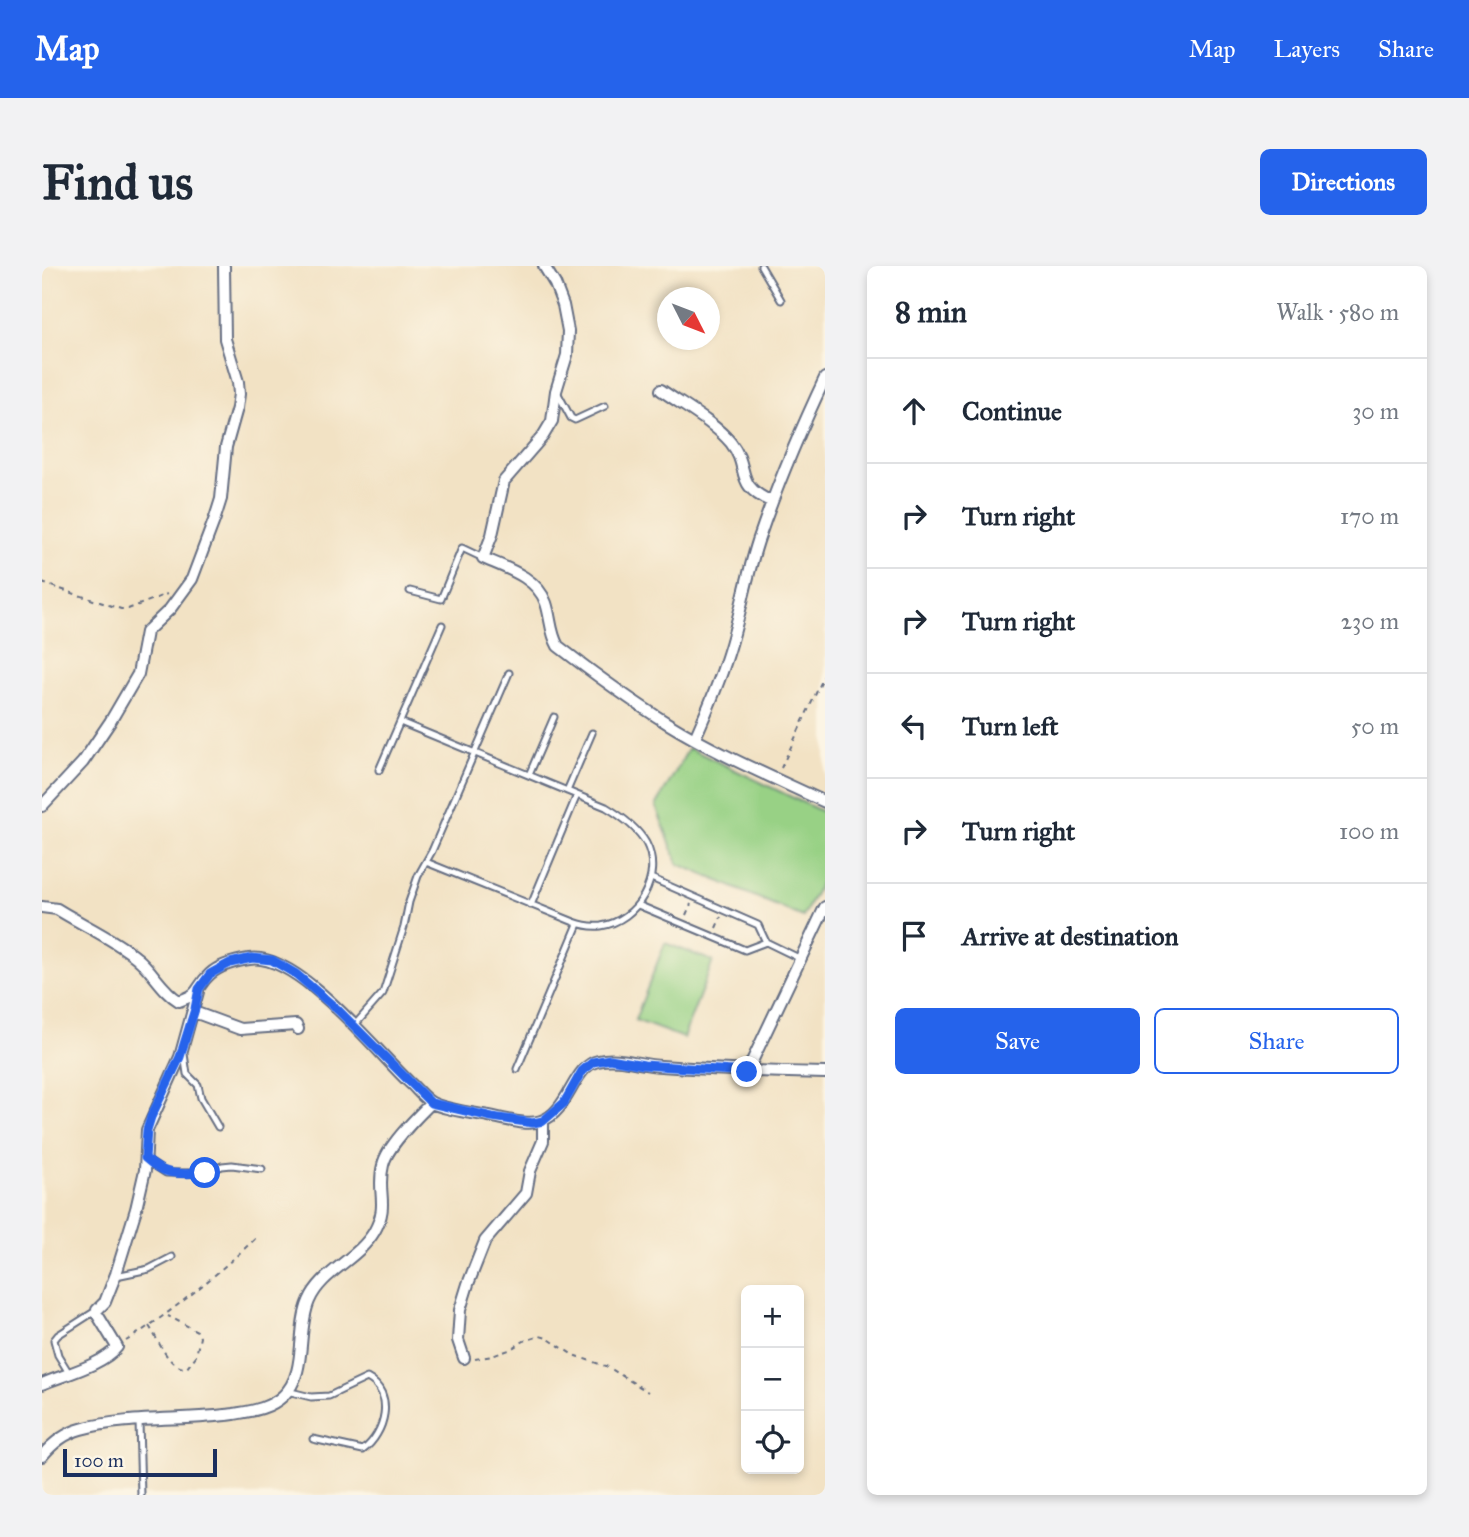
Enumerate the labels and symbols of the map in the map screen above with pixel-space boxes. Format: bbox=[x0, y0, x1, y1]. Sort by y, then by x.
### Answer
north arrow bbox=[657, 287, 720, 350]
route end bbox=[731, 1056, 762, 1087]
route start bbox=[189, 1157, 220, 1188]
scale bar bbox=[63, 1446, 217, 1478]

